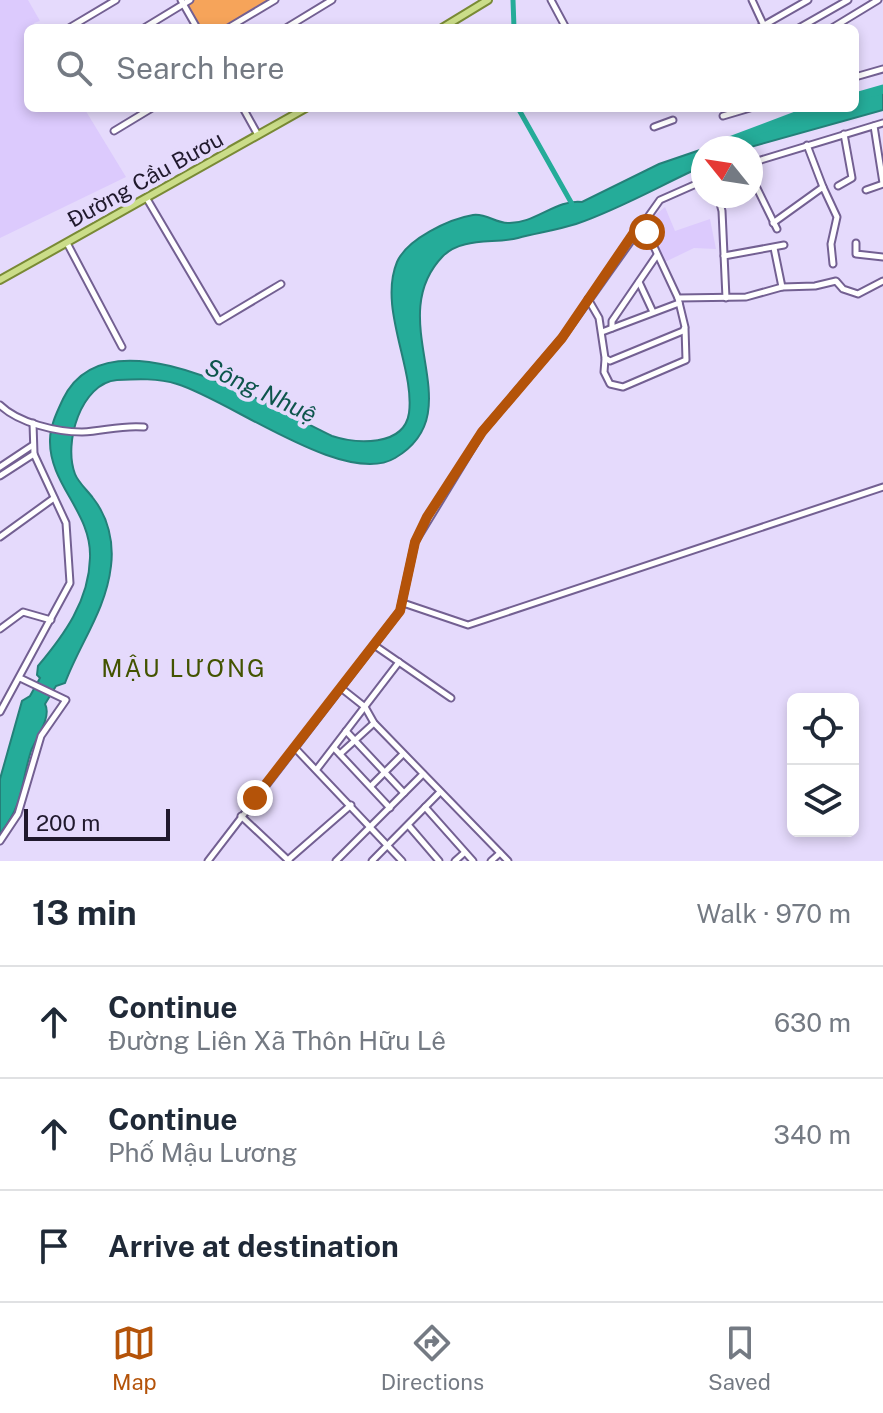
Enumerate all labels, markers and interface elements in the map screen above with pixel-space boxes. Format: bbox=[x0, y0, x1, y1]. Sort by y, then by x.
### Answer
search box bbox=[24, 24, 859, 112]
icon: search bbox=[52, 46, 96, 90]
text: Search here bbox=[116, 50, 284, 86]
street label: Đường Cầu Bươu bbox=[62, 125, 228, 233]
north arrow bbox=[691, 136, 763, 208]
route start bbox=[629, 214, 665, 250]
water label: Sông Nhuệ bbox=[201, 352, 321, 428]
district label: MẬU LƯƠNG bbox=[101, 654, 267, 682]
map controls bbox=[787, 693, 859, 837]
button: locate bbox=[787, 693, 859, 765]
button: layers bbox=[787, 765, 859, 837]
route end bbox=[237, 780, 273, 816]
scale bar bbox=[24, 805, 170, 841]
text: 200 m bbox=[36, 810, 100, 836]
text: 13 min bbox=[32, 893, 137, 933]
text: Walk · 970 m bbox=[697, 898, 851, 929]
text: Continue bbox=[108, 989, 238, 1025]
icon: ahead bbox=[32, 1000, 76, 1044]
text: 630 m bbox=[774, 1007, 851, 1038]
text: Đường Liên Xã Thôn Hữu Lê bbox=[108, 1025, 446, 1056]
text: Continue bbox=[108, 1101, 238, 1137]
icon: ahead bbox=[32, 1112, 76, 1156]
text: 340 m bbox=[774, 1119, 851, 1150]
text: Phố Mậu Lương bbox=[108, 1137, 297, 1168]
icon: arrive bbox=[32, 1224, 76, 1268]
text: Arrive at destination bbox=[108, 1228, 399, 1264]
tab: Map bbox=[112, 1321, 157, 1395]
tab: Directions bbox=[381, 1321, 484, 1395]
tab: Saved bbox=[708, 1321, 771, 1395]

